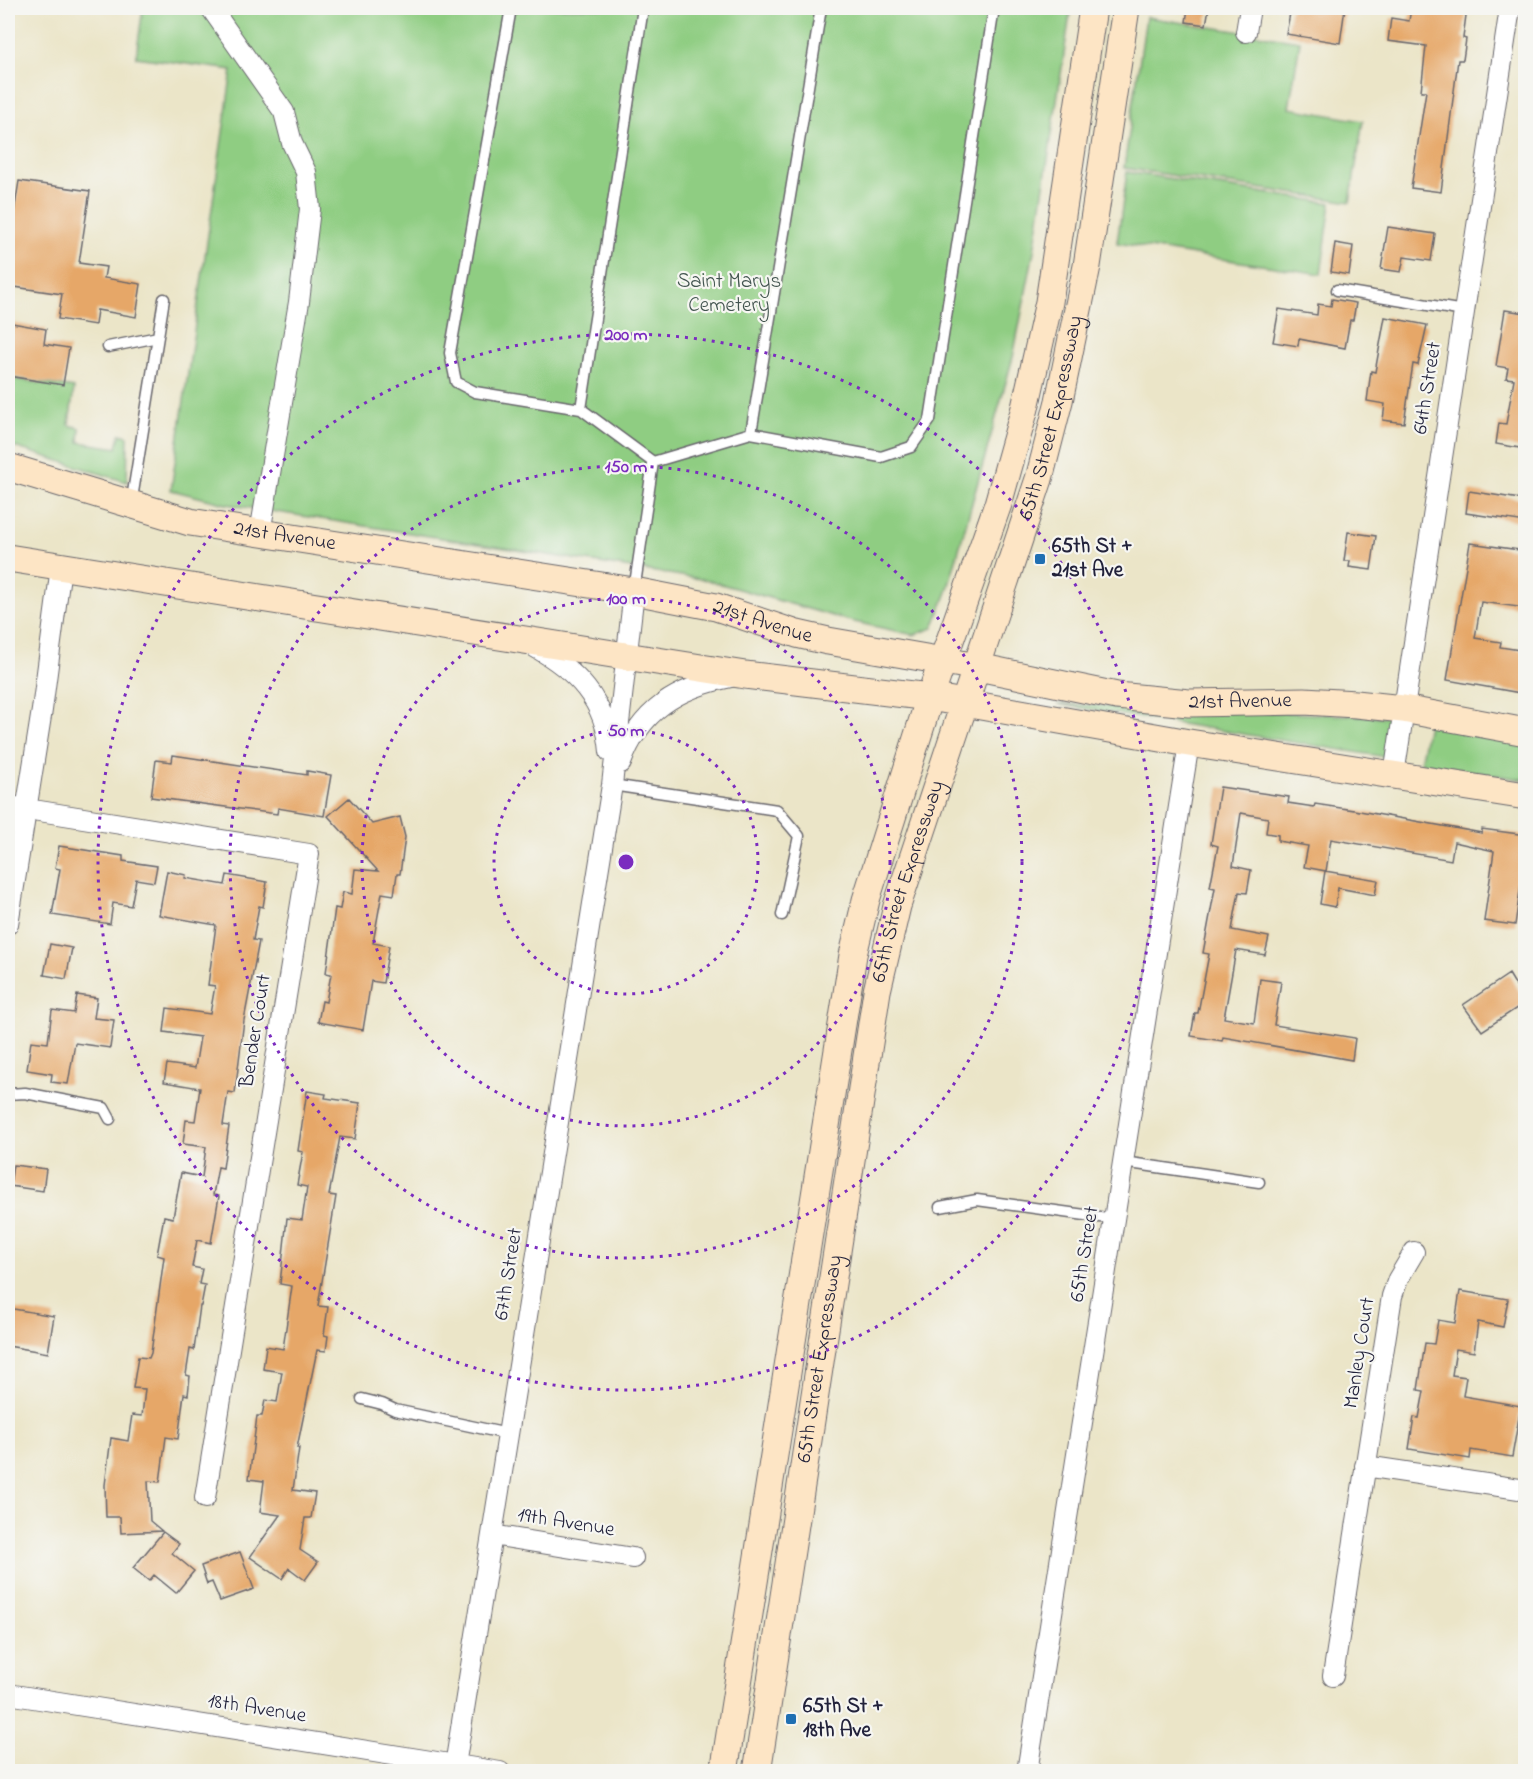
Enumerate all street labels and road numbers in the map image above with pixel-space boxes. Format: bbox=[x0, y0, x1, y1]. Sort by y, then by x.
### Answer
street label: 65th Street Expressway bbox=[1011, 313, 1093, 524]
street label: 64th Street bbox=[1406, 340, 1450, 436]
street label: 21st Avenue bbox=[232, 514, 338, 560]
street label: 21st Avenue bbox=[709, 592, 816, 652]
street label: 21st Avenue bbox=[1189, 686, 1293, 718]
street label: 65th Street Expressway bbox=[864, 777, 955, 986]
street label: Bender Court bbox=[232, 972, 280, 1091]
street label: 65th Street bbox=[1063, 1204, 1107, 1304]
street label: 67th Street bbox=[487, 1226, 531, 1322]
street label: 65th Street Expressway bbox=[790, 1253, 853, 1465]
street label: Manley Court bbox=[1336, 1295, 1386, 1411]
street label: 19th Avenue bbox=[515, 1501, 617, 1546]
street label: 18th Avenue bbox=[205, 1686, 309, 1732]

